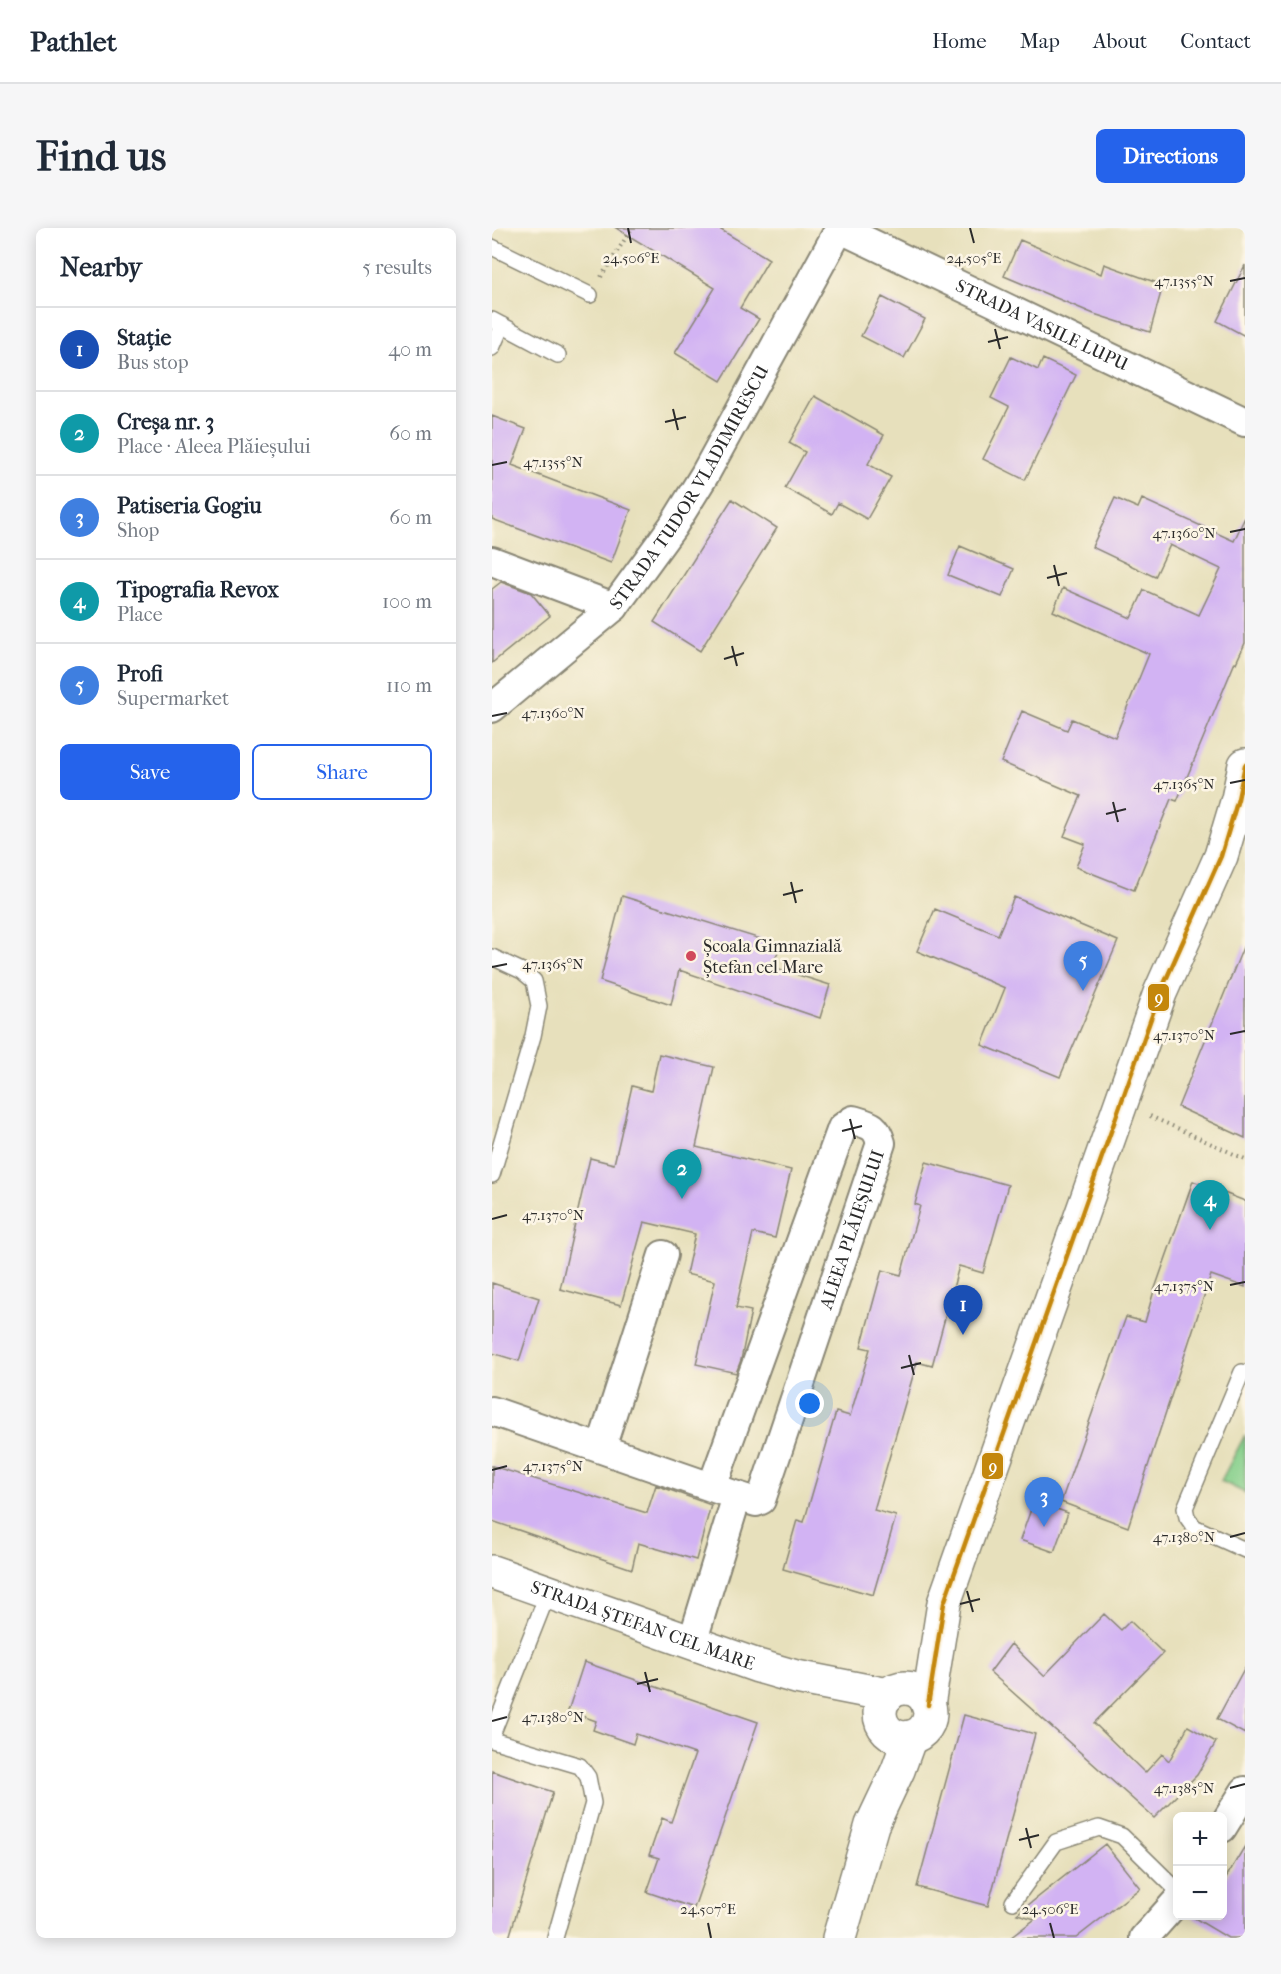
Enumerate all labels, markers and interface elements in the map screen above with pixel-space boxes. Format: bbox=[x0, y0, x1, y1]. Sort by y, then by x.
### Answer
text: Pathlet bbox=[30, 25, 117, 58]
text: Home bbox=[932, 29, 987, 53]
text: Map bbox=[1020, 29, 1060, 53]
text: About bbox=[1093, 29, 1147, 53]
text: Contact bbox=[1180, 29, 1251, 53]
button: Directions bbox=[1096, 129, 1245, 183]
text: Find us bbox=[36, 132, 166, 181]
text: 24.506°E bbox=[603, 249, 659, 267]
text: 24.505°E bbox=[946, 249, 1002, 267]
text: Nearby bbox=[60, 252, 142, 283]
text: 5 results bbox=[362, 256, 432, 279]
text: 47.1355°N bbox=[1154, 272, 1214, 290]
street label: STRADA VASILE LUPU bbox=[952, 275, 1132, 375]
text: Stație bbox=[117, 325, 171, 351]
text: 1 bbox=[76, 338, 83, 361]
text: 40 m bbox=[388, 338, 432, 361]
text: Bus stop bbox=[117, 351, 189, 374]
street label: STRADA TUDOR VLADIMIRESCU bbox=[605, 362, 773, 614]
text: Creșa nr. 3 bbox=[117, 409, 214, 435]
text: 2 bbox=[74, 422, 85, 445]
text: 60 m bbox=[389, 422, 432, 445]
text: Place · Aleea Plăieșului bbox=[117, 435, 311, 458]
text: 47.1355°N bbox=[523, 453, 583, 471]
text: Patiseria Gogiu bbox=[117, 493, 262, 519]
text: 3 bbox=[75, 506, 84, 529]
text: 60 m bbox=[389, 506, 432, 529]
text: Shop bbox=[117, 519, 159, 542]
text: 47.1360°N bbox=[1152, 524, 1216, 542]
text: Tipografia Revox bbox=[117, 577, 279, 603]
text: 4 bbox=[74, 590, 85, 613]
text: 100 m bbox=[382, 590, 432, 613]
text: Place bbox=[117, 603, 163, 626]
text: Profi bbox=[117, 661, 163, 687]
text: 5 bbox=[75, 674, 84, 697]
text: 110 m bbox=[386, 674, 432, 697]
text: Supermarket bbox=[117, 687, 229, 710]
text: 47.1360°N bbox=[521, 704, 585, 722]
button: Save bbox=[60, 744, 240, 800]
button: Share bbox=[252, 744, 432, 800]
text: 47.1365°N bbox=[1153, 775, 1215, 793]
place label: Școala Gimnazială Ștefan cel Mare bbox=[703, 936, 842, 978]
pin: 5 bbox=[1064, 942, 1102, 991]
marker: Școala Gimnazială Ștefan cel Mare bbox=[684, 949, 698, 963]
text: 47.1365°N bbox=[522, 955, 584, 973]
line badge: 9 bbox=[1147, 983, 1170, 1012]
text: 9 bbox=[1154, 988, 1163, 1008]
text: 47.1370°N bbox=[1153, 1026, 1216, 1044]
street label: ALEEA PLĂIEȘULUI bbox=[815, 1147, 888, 1313]
pin: 2 bbox=[662, 1150, 702, 1199]
pin: 4 bbox=[1190, 1180, 1230, 1230]
text: 47.1370°N bbox=[522, 1206, 585, 1224]
text: 47.1375°N bbox=[1154, 1277, 1215, 1295]
pin: 1 bbox=[944, 1286, 982, 1335]
your location bbox=[795, 1389, 824, 1418]
line badge: 9 bbox=[981, 1452, 1004, 1480]
text: 47.1375°N bbox=[523, 1457, 584, 1475]
text: 9 bbox=[988, 1457, 997, 1477]
pin: 3 bbox=[1024, 1478, 1064, 1527]
text: 47.1380°N bbox=[1153, 1528, 1216, 1546]
street label: STRADA ȘTEFAN CEL MARE bbox=[528, 1576, 758, 1675]
text: 47.1380°N bbox=[522, 1708, 585, 1726]
text: 47.1385°N bbox=[1154, 1779, 1215, 1797]
map controls bbox=[1173, 1812, 1227, 1920]
button: + bbox=[1173, 1812, 1227, 1866]
button: − bbox=[1173, 1866, 1227, 1920]
text: 24.507°E bbox=[680, 1900, 736, 1918]
text: 24.506°E bbox=[1022, 1900, 1078, 1918]

